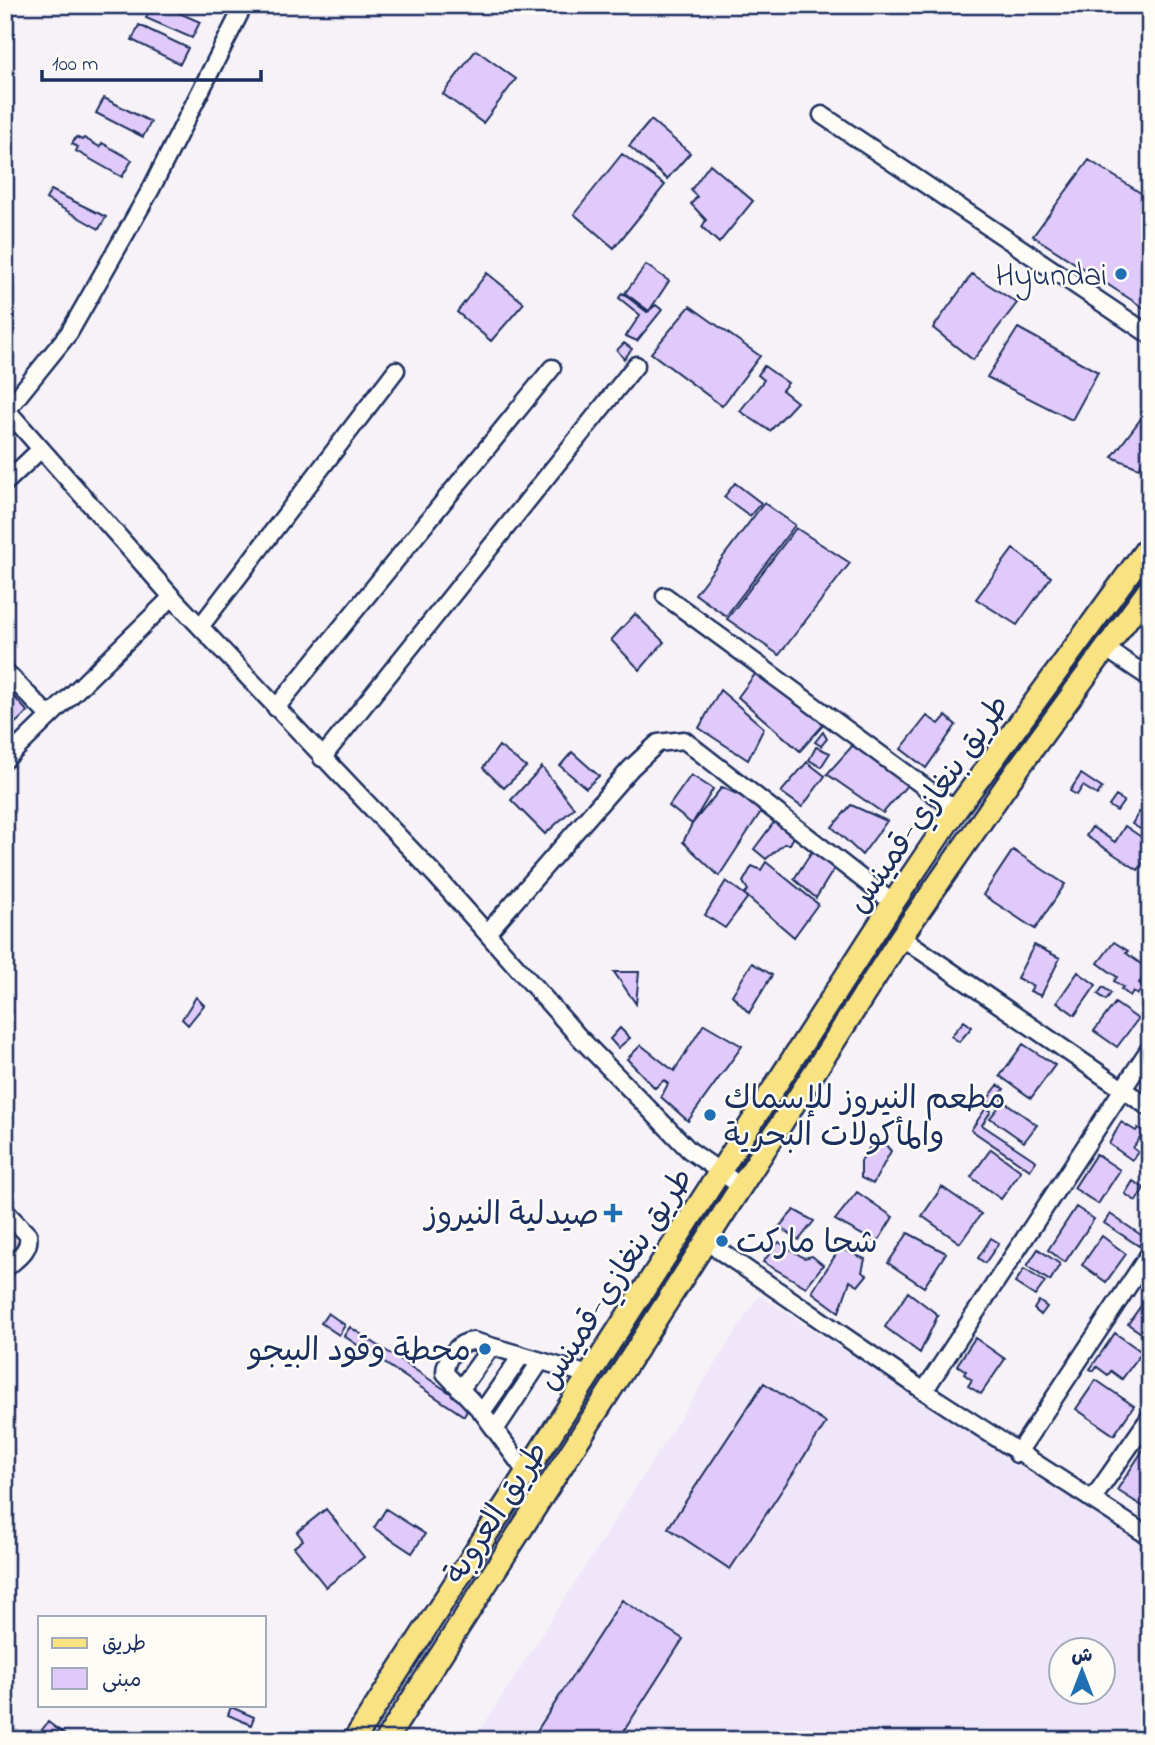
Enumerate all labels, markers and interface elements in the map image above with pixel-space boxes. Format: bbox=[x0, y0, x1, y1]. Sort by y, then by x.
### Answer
scale bar bbox=[42, 38, 261, 82]
text: 100 m bbox=[52, 50, 98, 80]
place label: Hyundai bbox=[996, 254, 1107, 301]
marker: Hyundai bbox=[1113, 266, 1129, 282]
street label: طريق بنغازي-قمينس bbox=[837, 686, 1023, 924]
place label: مطعم النيروز للإسماك والمأكولات البحرية bbox=[724, 1077, 1006, 1161]
marker: مطعم النيروز للإسماك والمأكولات البحرية bbox=[702, 1107, 718, 1123]
street label: طريق بنغازي-قمينس bbox=[527, 1159, 707, 1401]
place label: صيدلية النيروز bbox=[422, 1193, 599, 1240]
marker: صيدلية النيروز bbox=[605, 1205, 621, 1221]
place label: شحا ماركت bbox=[736, 1221, 878, 1268]
marker: شحا ماركت bbox=[714, 1233, 730, 1249]
place label: محطة وقود البيجو bbox=[246, 1329, 471, 1376]
marker: محطة وقود البيجو bbox=[477, 1341, 493, 1357]
street label: طريق العروبة bbox=[434, 1433, 562, 1595]
legend bbox=[38, 1616, 266, 1706]
text: طريق bbox=[102, 1630, 146, 1660]
north arrow bbox=[1046, 1636, 1116, 1706]
text: ش bbox=[1072, 1643, 1093, 1670]
text: مبنى bbox=[102, 1666, 141, 1696]

